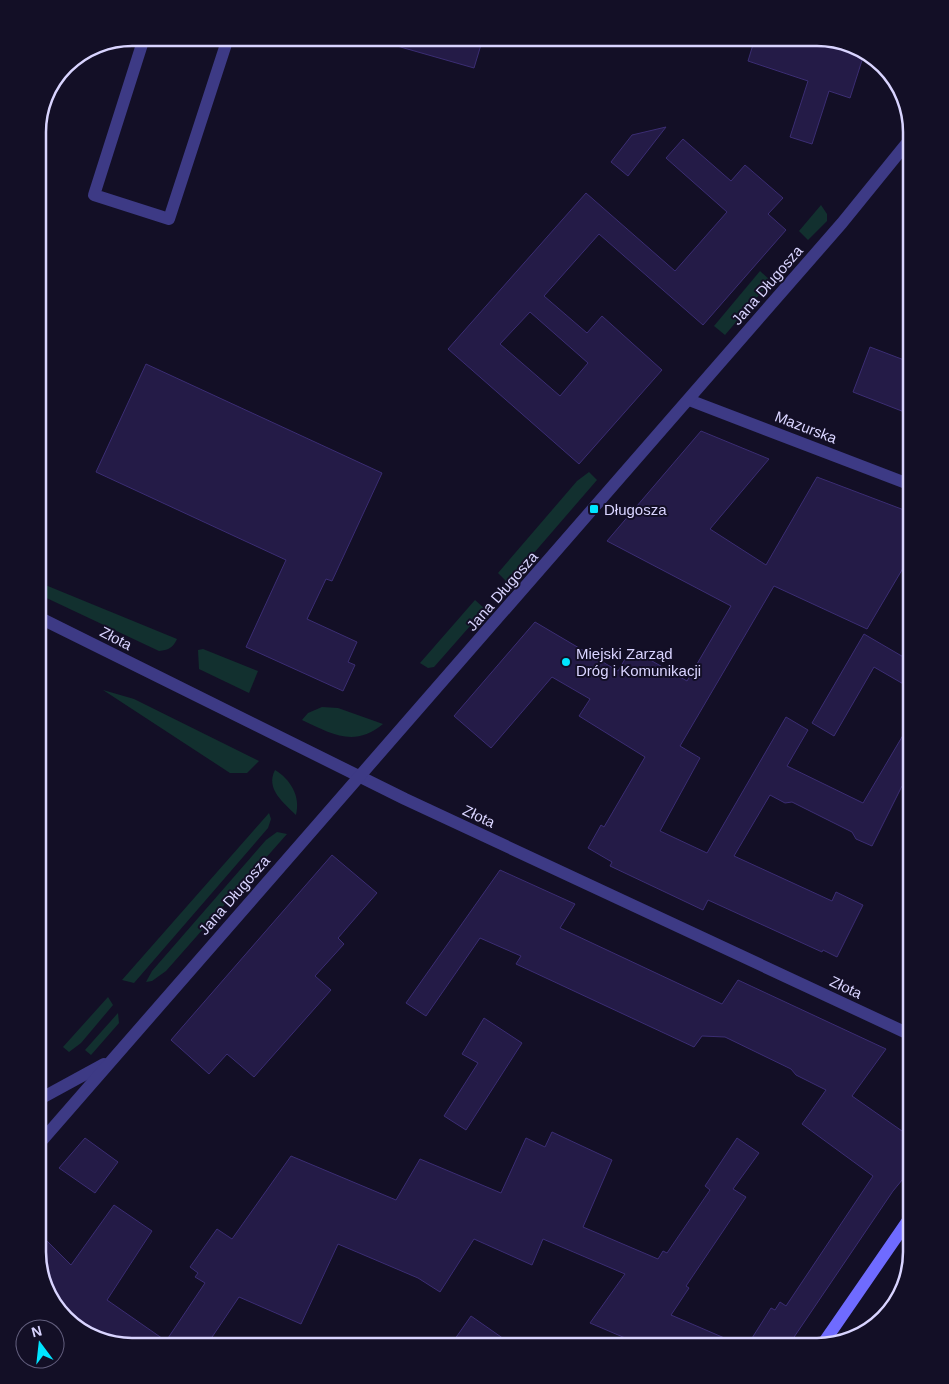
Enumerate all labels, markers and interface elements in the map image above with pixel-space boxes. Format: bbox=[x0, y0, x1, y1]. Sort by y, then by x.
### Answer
street label: Jana Długosza bbox=[728, 241, 806, 328]
street label: Mazurska bbox=[773, 407, 840, 447]
place label: Długosza bbox=[604, 501, 667, 518]
marker: Długosza bbox=[588, 503, 600, 515]
street label: Jana Długosza bbox=[463, 547, 541, 634]
street label: Złota bbox=[97, 623, 135, 653]
place label: Miejski Zarząd Dróg i Komunikacji bbox=[576, 645, 701, 679]
marker: Miejski Zarząd Dróg i Komunikacji bbox=[560, 656, 572, 668]
street label: Złota bbox=[460, 801, 498, 831]
street label: Jana Długosza bbox=[195, 851, 273, 938]
street label: Złota bbox=[827, 972, 865, 1002]
north arrow bbox=[15, 1319, 65, 1369]
text: N bbox=[30, 1322, 44, 1340]

